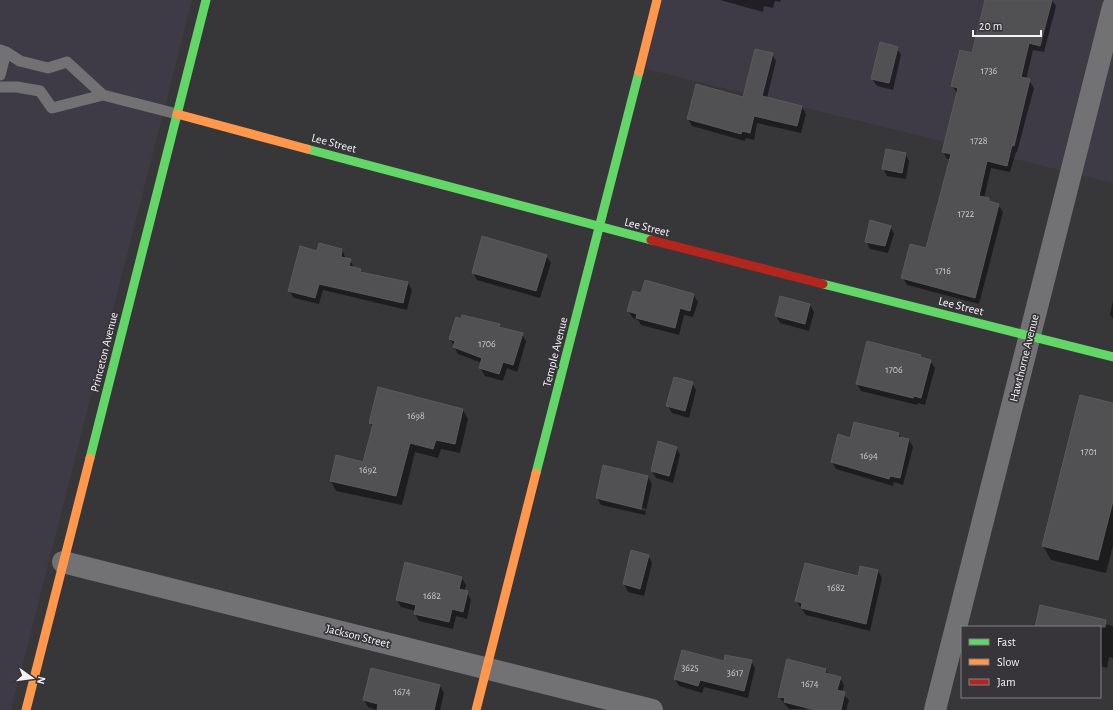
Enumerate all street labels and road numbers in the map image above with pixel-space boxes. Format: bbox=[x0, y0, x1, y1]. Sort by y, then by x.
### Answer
street label: Lee Street bbox=[310, 131, 358, 155]
street label: Lee Street bbox=[623, 216, 671, 238]
street label: Lee Street bbox=[937, 295, 985, 317]
street label: Princeton Avenue bbox=[88, 311, 120, 393]
street label: Hawthorne Avenue bbox=[1007, 313, 1041, 403]
street label: Temple Avenue bbox=[540, 316, 570, 388]
street label: Jackson Street bbox=[325, 622, 392, 650]

